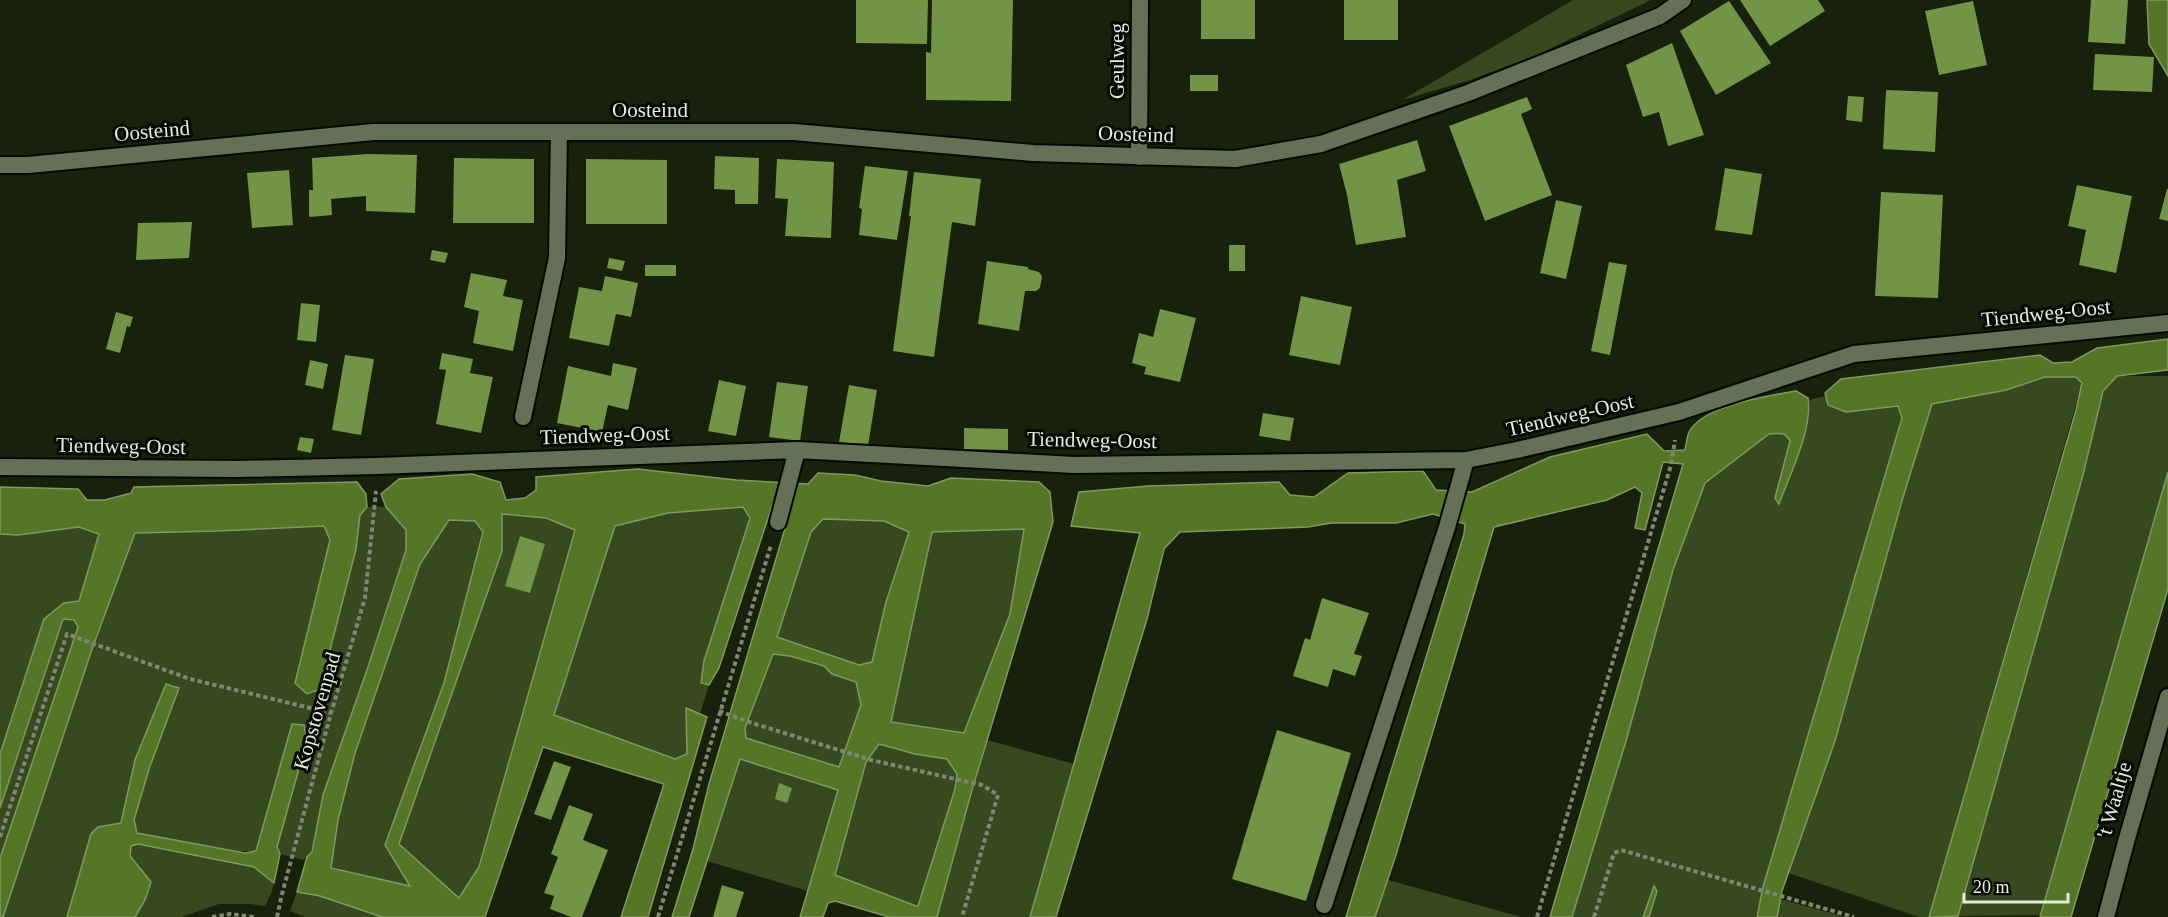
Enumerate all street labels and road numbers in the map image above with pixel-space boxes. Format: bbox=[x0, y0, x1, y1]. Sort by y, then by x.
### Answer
street label: Geulweg bbox=[1105, 23, 1129, 99]
street label: Oosteind bbox=[612, 98, 688, 122]
street label: Oosteind bbox=[113, 116, 191, 146]
street label: Oosteind bbox=[1098, 121, 1175, 147]
street label: Tiendweg-Oost bbox=[1980, 294, 2112, 332]
street label: Tiendweg-Oost bbox=[1504, 389, 1636, 441]
street label: Tiendweg-Oost bbox=[540, 421, 670, 449]
street label: Tiendweg-Oost bbox=[1027, 427, 1157, 453]
street label: Tiendweg-Oost bbox=[56, 433, 186, 459]
street label: Kopstovenpad bbox=[289, 649, 345, 773]
street label: 't Waaltje bbox=[2092, 759, 2136, 841]

